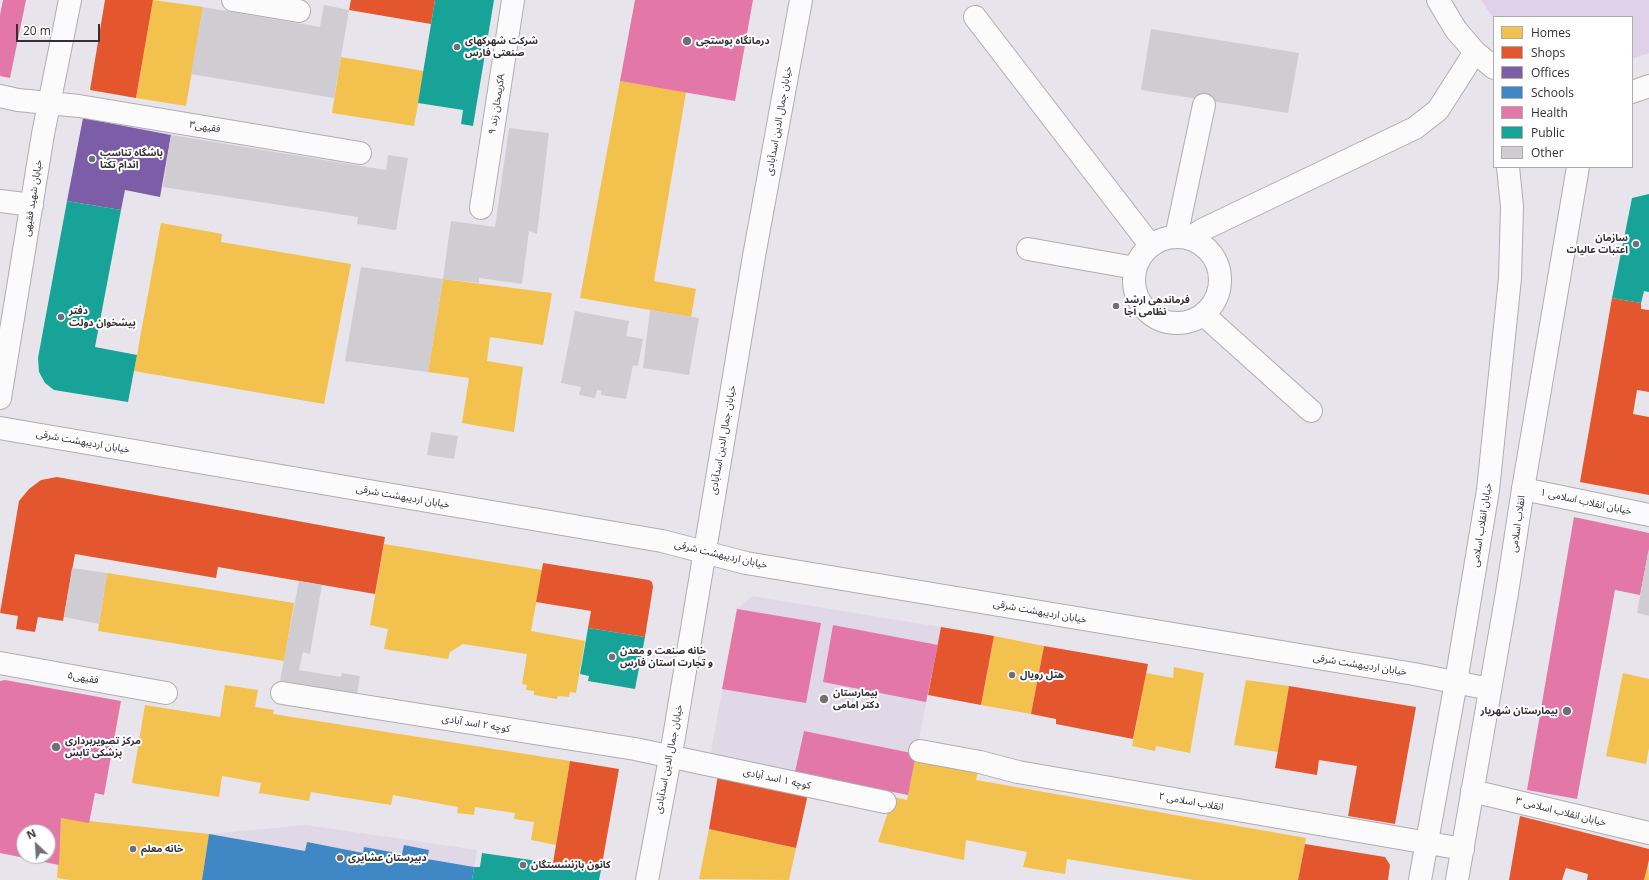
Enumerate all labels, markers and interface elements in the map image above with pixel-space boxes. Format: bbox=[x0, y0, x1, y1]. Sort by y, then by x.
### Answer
scale bar bbox=[18, 16, 102, 42]
legend bbox=[1493, 16, 1633, 168]
text: 20 m bbox=[23, 22, 51, 39]
text: Homes bbox=[1531, 24, 1571, 41]
place label: شرکت شهرکهای صنعتی فارس bbox=[465, 35, 538, 58]
marker: درمانگاه پوستچی bbox=[681, 35, 693, 47]
place label: درمانگاه پوستچی bbox=[696, 35, 770, 47]
marker: شرکت شهرکهای صنعتی فارس bbox=[452, 42, 462, 52]
text: Shops bbox=[1531, 44, 1565, 61]
text: Offices bbox=[1531, 64, 1570, 81]
street label: خیابان جمال الدین اسدآبادی bbox=[763, 65, 795, 177]
street label: کریمخان زند ۹A bbox=[486, 73, 508, 135]
text: Schools bbox=[1531, 84, 1574, 101]
text: Health bbox=[1531, 104, 1568, 121]
street label: فقیهی۳ bbox=[189, 119, 221, 135]
text: Public bbox=[1531, 124, 1565, 141]
text: Other bbox=[1531, 144, 1564, 161]
place label: باشگاه تناسب اندام تکتا bbox=[100, 147, 163, 170]
marker: باشگاه تناسب اندام تکتا bbox=[87, 154, 97, 164]
street label: خیابان شهید فقیهی bbox=[21, 159, 45, 237]
place label: سازمان اعتبات عالیات bbox=[1567, 232, 1628, 256]
marker: سازمان اعتبات عالیات bbox=[1631, 239, 1641, 249]
place label: فرماندهی ارشد نظامی آجا bbox=[1124, 294, 1190, 318]
marker: فرماندهی ارشد نظامی آجا bbox=[1111, 301, 1121, 311]
place label: دفتر پیشخوان دولت bbox=[69, 305, 136, 328]
marker: دفتر پیشخوان دولت bbox=[56, 312, 66, 322]
street label: خیابان جمال الدین اسدآبادی bbox=[707, 384, 739, 496]
street label: خیابان اردیبهشت شرقی bbox=[35, 428, 131, 456]
street label: خیابان انقلاب اسلامی bbox=[1469, 482, 1495, 568]
street label: خیابان اردیبهشت شرقی bbox=[355, 483, 451, 511]
street label: خیابان انقلاب اسلامی ۱ bbox=[1539, 486, 1633, 518]
street label: انقلاب اسلامی bbox=[1508, 495, 1528, 553]
street label: خیابان اردیبهشت شرقی bbox=[673, 538, 769, 572]
street label: خیابان اردیبهشت شرقی bbox=[992, 598, 1088, 626]
place label: خانه صنعت و معدن و تجارت استان فارس bbox=[620, 645, 713, 668]
marker: خانه صنعت و معدن و تجارت استان فارس bbox=[607, 652, 617, 662]
street label: خیابان اردیبهشت شرقی bbox=[1312, 652, 1408, 678]
street label: فقیهی۵ bbox=[67, 669, 99, 687]
place label: هتل رویال bbox=[1020, 669, 1064, 681]
marker: هتل رویال bbox=[1007, 670, 1017, 680]
place label: بیمارستان دکتر امامی bbox=[833, 687, 879, 710]
marker: بیمارستان دکتر امامی bbox=[818, 693, 830, 705]
street label: خیابان جمال الدین اسدآبادی bbox=[653, 703, 685, 815]
place label: بیمارستان شهریار bbox=[1480, 705, 1558, 717]
marker: بیمارستان شهریار bbox=[1561, 705, 1573, 717]
street label: کوچه ۲ اسد آبادی bbox=[441, 713, 511, 735]
place label: مرکز تصویربرداری پزشکی تابش bbox=[65, 735, 141, 758]
marker: مرکز تصویربرداری پزشکی تابش bbox=[50, 741, 62, 753]
street label: کوچه ۱ اسد آبادی bbox=[742, 766, 812, 792]
street label: ۲ انقلاب اسلامی bbox=[1158, 790, 1224, 814]
street label: خیابان انقلاب اسلامی ۳ bbox=[1514, 795, 1608, 829]
north arrow bbox=[16, 824, 56, 864]
text: N bbox=[24, 825, 38, 842]
place label: خانه معلم bbox=[141, 843, 183, 855]
marker: خانه معلم bbox=[128, 844, 138, 854]
place label: دبیرستان عشایری bbox=[348, 852, 427, 864]
marker: دبیرستان عشایری bbox=[335, 853, 345, 863]
place label: کانون بازنشستگان bbox=[531, 859, 611, 871]
marker: کانون بازنشستگان bbox=[518, 860, 528, 870]

